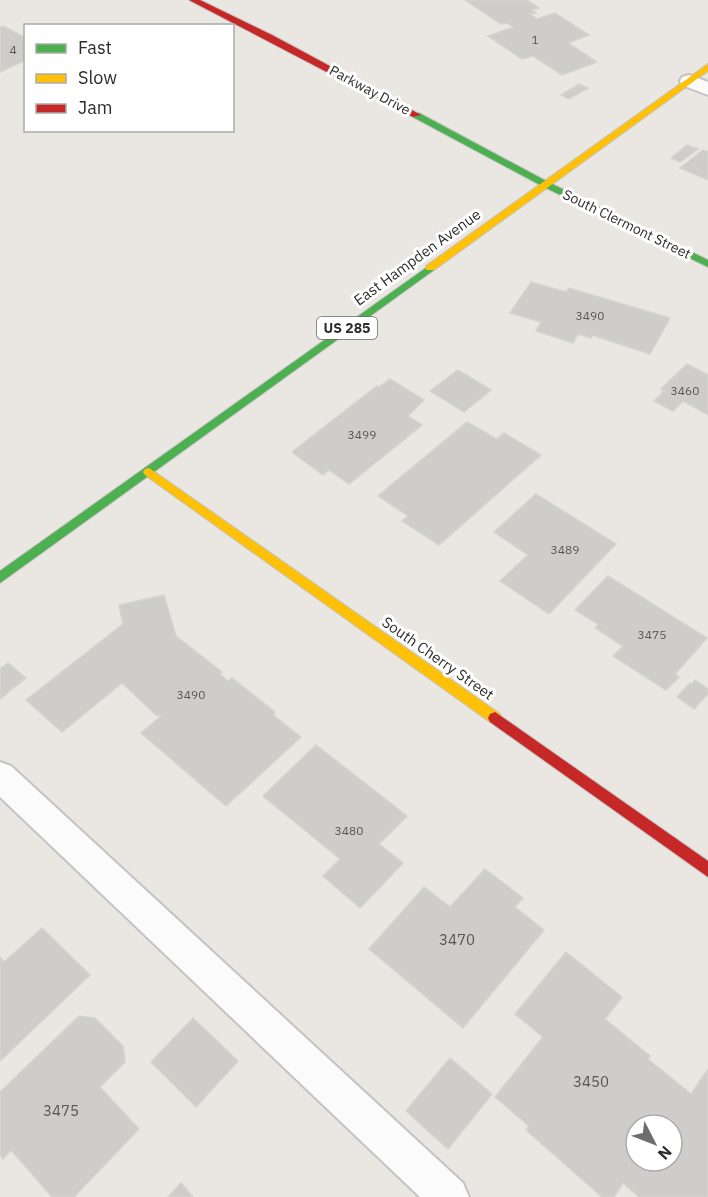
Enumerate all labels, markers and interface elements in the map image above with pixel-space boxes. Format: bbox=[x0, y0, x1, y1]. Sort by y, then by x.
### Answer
legend bbox=[24, 24, 234, 132]
house number: 1 bbox=[531, 32, 539, 47]
text: Fast bbox=[78, 36, 112, 59]
house number: 4 bbox=[9, 42, 17, 57]
street label: Parkway Drive bbox=[326, 61, 414, 119]
text: Slow bbox=[78, 66, 117, 89]
text: Jam bbox=[78, 96, 113, 119]
street label: South Clermont Street bbox=[560, 185, 694, 263]
street label: East Hampden Avenue bbox=[350, 205, 484, 309]
house number: 3490 bbox=[576, 308, 604, 323]
road number: US 285 bbox=[317, 317, 377, 339]
house number: 3460 bbox=[671, 383, 699, 398]
house number: 3499 bbox=[348, 427, 376, 442]
house number: 3489 bbox=[551, 542, 579, 557]
street label: South Cherry Street bbox=[378, 612, 498, 704]
house number: 3475 bbox=[638, 627, 666, 642]
house number: 3490 bbox=[177, 687, 205, 702]
house number: 3480 bbox=[335, 823, 363, 838]
house number: 3470 bbox=[439, 930, 475, 949]
house number: 3450 bbox=[573, 1072, 609, 1091]
house number: 3475 bbox=[43, 1101, 79, 1120]
north arrow bbox=[624, 1113, 684, 1173]
text: N bbox=[654, 1142, 676, 1164]

